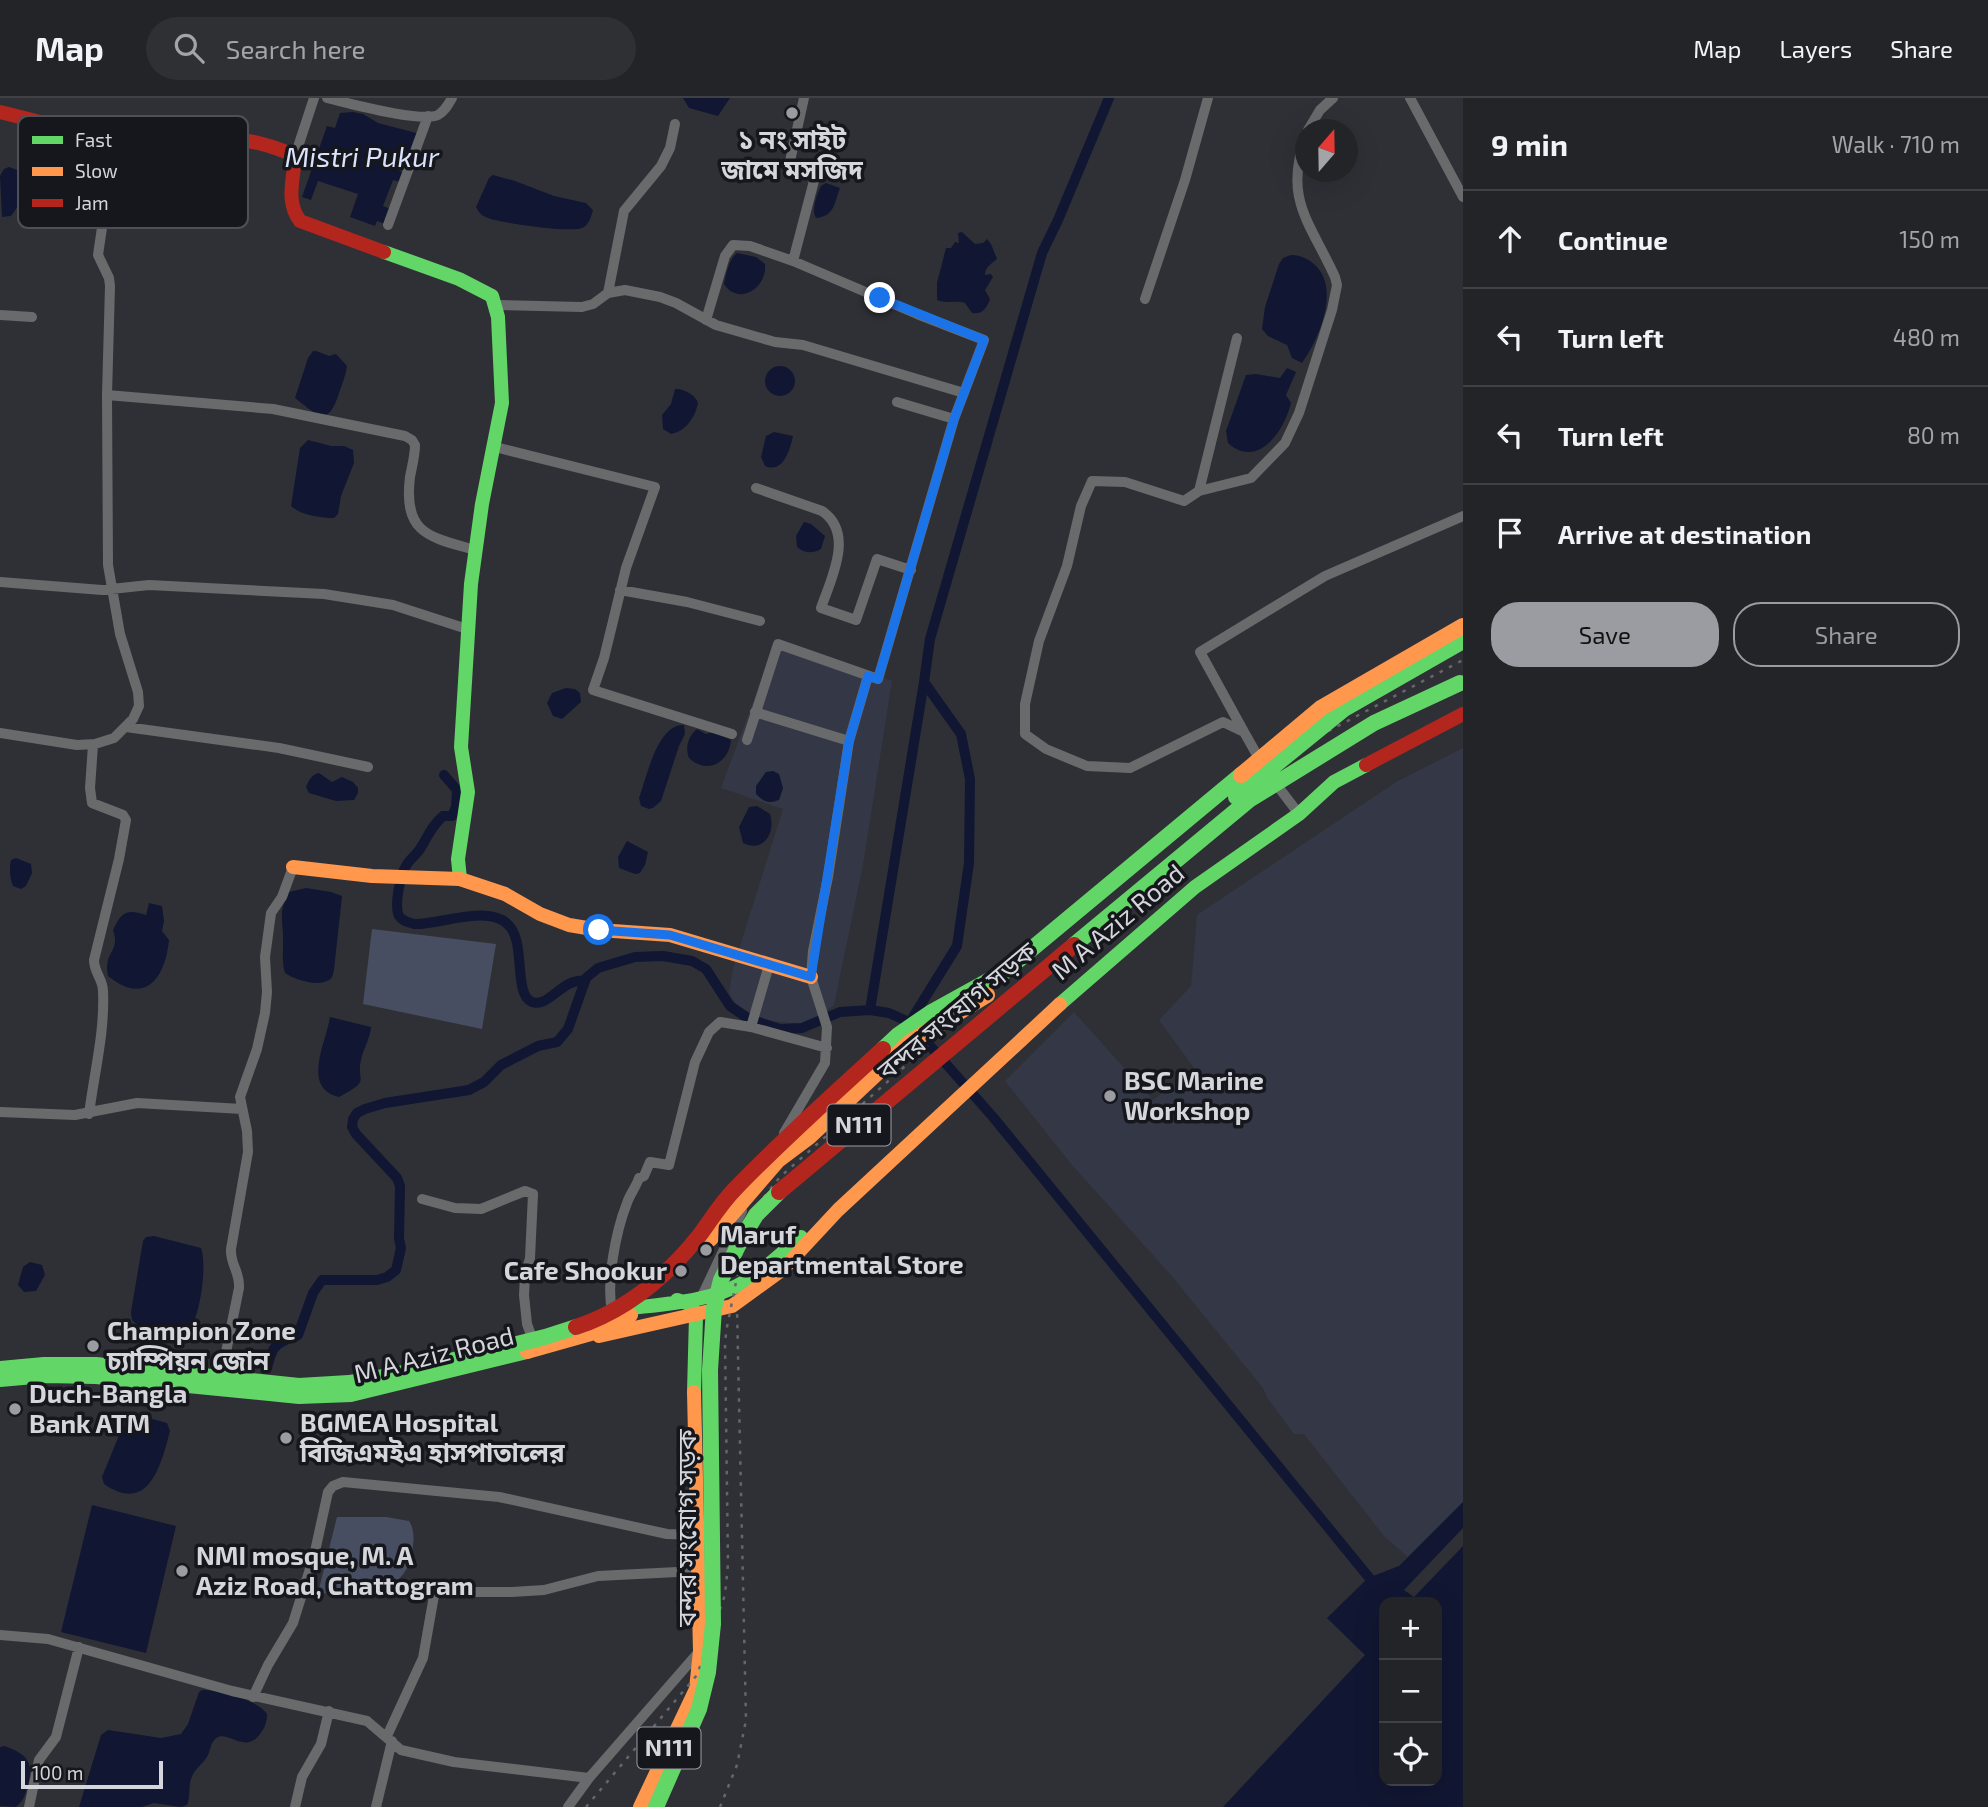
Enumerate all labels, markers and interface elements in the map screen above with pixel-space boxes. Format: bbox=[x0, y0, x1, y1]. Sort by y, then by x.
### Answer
search box bbox=[146, 17, 636, 80]
text: Map bbox=[35, 28, 104, 68]
icon: search bbox=[170, 29, 208, 67]
text: Search here bbox=[226, 33, 365, 64]
text: Map bbox=[1693, 34, 1741, 63]
text: Layers bbox=[1779, 34, 1852, 63]
text: Share bbox=[1890, 34, 1953, 63]
marker: ১ নং সাইট জামে মসজিদ bbox=[784, 105, 800, 121]
legend bbox=[18, 116, 248, 228]
north arrow bbox=[1295, 119, 1358, 182]
place label: ১ নং সাইট জামে মসজিদ bbox=[720, 123, 864, 184]
text: 9 min bbox=[1491, 126, 1568, 162]
text: Fast bbox=[75, 128, 112, 151]
text: Walk · 710 m bbox=[1832, 130, 1960, 158]
water label: Mistri Pukur bbox=[285, 139, 440, 173]
text: Slow bbox=[75, 159, 118, 182]
text: Jam bbox=[75, 191, 109, 214]
icon: ahead bbox=[1491, 220, 1529, 258]
text: Continue bbox=[1558, 224, 1668, 255]
text: 150 m bbox=[1899, 225, 1960, 253]
route end bbox=[864, 282, 895, 313]
icon: left bbox=[1491, 318, 1529, 356]
text: Turn left bbox=[1558, 322, 1664, 353]
text: 480 m bbox=[1893, 323, 1960, 351]
icon: left bbox=[1491, 416, 1529, 454]
text: Turn left bbox=[1558, 420, 1664, 451]
text: 80 m bbox=[1907, 421, 1960, 449]
icon: arrive bbox=[1491, 514, 1529, 552]
text: Arrive at destination bbox=[1558, 518, 1811, 549]
button: Save bbox=[1491, 602, 1719, 667]
button: Share bbox=[1733, 602, 1960, 667]
street label: M A Aziz Road bbox=[1044, 856, 1190, 985]
route start bbox=[583, 914, 614, 945]
street label: বন্দর সংযোগ সড়ক bbox=[870, 934, 1042, 1086]
place label: BSC Marine Workshop bbox=[1124, 1064, 1264, 1125]
marker: BSC Marine Workshop bbox=[1102, 1088, 1118, 1104]
road number: N111 bbox=[828, 1105, 890, 1146]
place label: Maruf Departmental Store bbox=[720, 1218, 964, 1279]
marker: Maruf Departmental Store bbox=[698, 1242, 714, 1258]
place label: Cafe Shookur bbox=[504, 1254, 667, 1285]
marker: Cafe Shookur bbox=[673, 1263, 689, 1279]
place label: Champion Zone চ্যাম্পিয়ন জোন bbox=[106, 1314, 296, 1375]
street label: M A Aziz Road bbox=[351, 1319, 517, 1388]
marker: Champion Zone চ্যাম্পিয়ন জোন bbox=[85, 1338, 101, 1354]
place label: Duch-Bangla Bank ATM bbox=[29, 1377, 187, 1438]
marker: Duch-Bangla Bank ATM bbox=[7, 1401, 23, 1417]
place label: BGMEA Hospital বিজিএমইএ হাসপাতালের bbox=[299, 1406, 565, 1467]
street label: বন্দর সংযোগ সড়ক bbox=[670, 1428, 701, 1628]
marker: BGMEA Hospital বিজিএমইএ হাসপাতালের bbox=[278, 1430, 294, 1446]
place label: NMI mosque, M. A Aziz Road, Chattogram bbox=[196, 1539, 474, 1600]
marker: NMI mosque, M. A Aziz Road, Chattogram bbox=[174, 1563, 190, 1579]
map controls bbox=[1379, 1597, 1442, 1786]
button: + bbox=[1379, 1597, 1442, 1660]
button: − bbox=[1379, 1660, 1442, 1723]
button: locate bbox=[1379, 1723, 1442, 1786]
road number: N111 bbox=[638, 1728, 700, 1768]
scale bar bbox=[21, 1758, 163, 1790]
text: 100 m bbox=[32, 1761, 83, 1784]

